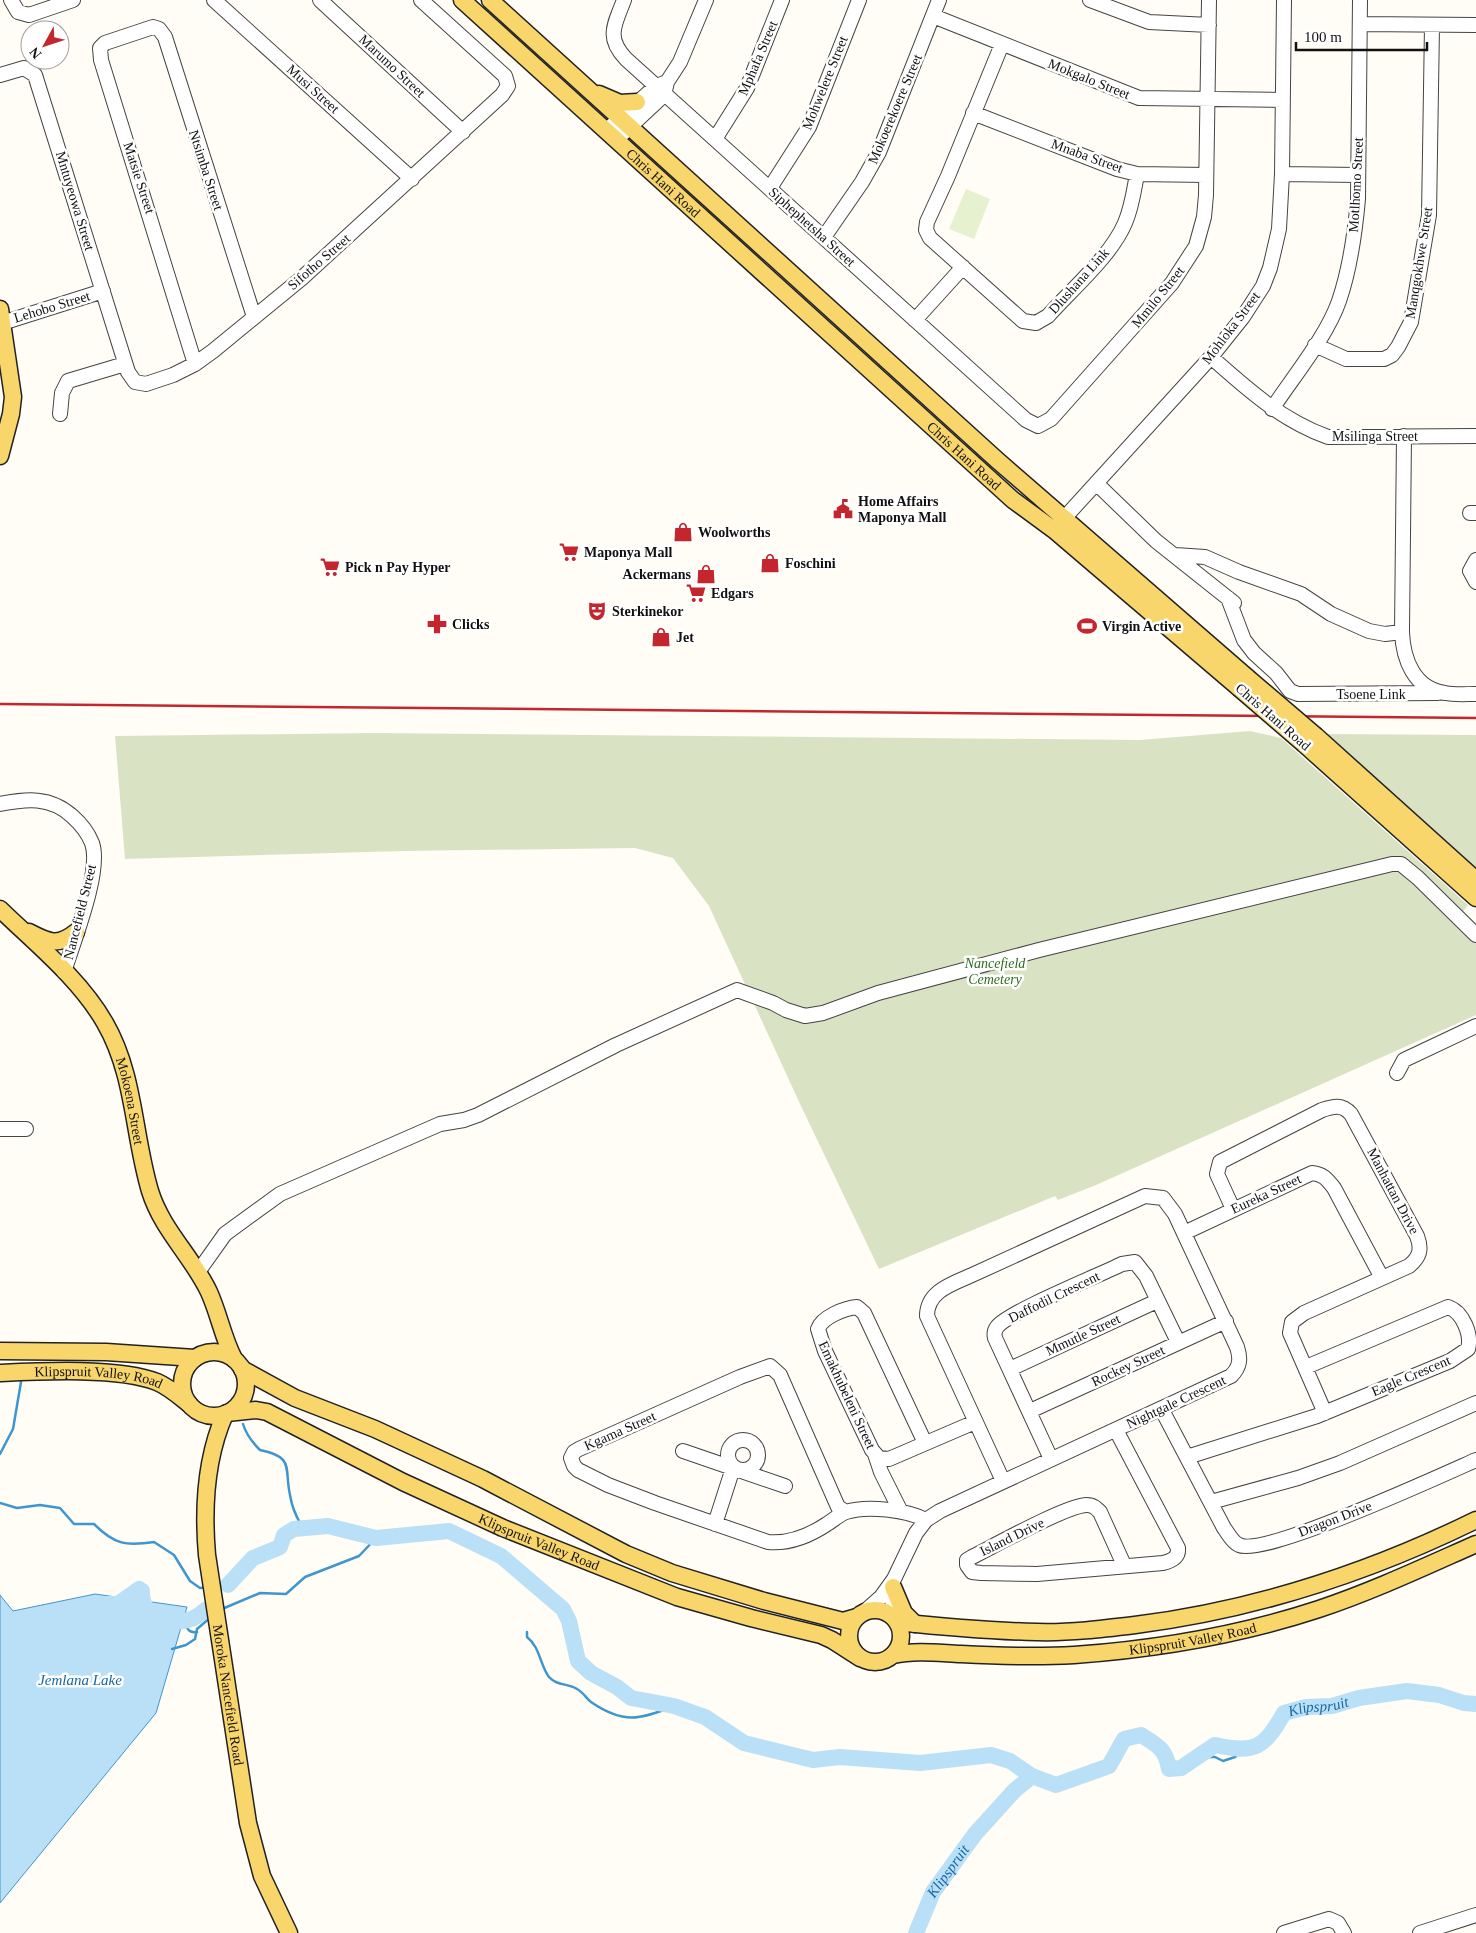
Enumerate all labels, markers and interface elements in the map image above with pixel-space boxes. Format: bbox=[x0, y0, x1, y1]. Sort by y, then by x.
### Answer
street label: Mphafa Street bbox=[736, 18, 781, 98]
north arrow bbox=[20, 20, 70, 70]
scale bar bbox=[1296, 20, 1427, 52]
text: 100 m bbox=[1304, 29, 1342, 45]
street label: Marumo Street bbox=[356, 32, 428, 100]
street label: Mohwelere Street bbox=[799, 34, 851, 132]
text: N bbox=[26, 44, 44, 62]
street label: Mokoerekoere Street bbox=[865, 52, 925, 166]
street label: Mokgalo Street bbox=[1046, 56, 1132, 102]
street label: Musi Street bbox=[284, 62, 342, 116]
street label: Ntsimba Street bbox=[186, 128, 226, 212]
street label: Mnaba Street bbox=[1049, 136, 1125, 176]
street label: Motlhomo Street bbox=[1346, 137, 1366, 233]
street label: Matsie Street bbox=[120, 140, 158, 216]
street label: Chris Hani Road bbox=[624, 146, 703, 220]
street label: Mntuyeowa Street bbox=[53, 150, 97, 253]
street label: Siphephetsha Street bbox=[766, 184, 858, 270]
street label: Manqgokhwe Street bbox=[1403, 206, 1435, 320]
street label: Sifotho Street bbox=[285, 231, 353, 293]
street label: Dlushana Link bbox=[1046, 245, 1112, 317]
street label: Mmilo Street bbox=[1129, 263, 1187, 331]
street label: Lehobo Street bbox=[12, 288, 92, 326]
street label: Mohloka Street bbox=[1199, 289, 1263, 367]
street label: Chris Hani Road bbox=[924, 418, 1004, 493]
street label: Msilinga Street bbox=[1332, 429, 1418, 444]
place label: Home Affairs Maponya Mall bbox=[858, 494, 946, 525]
public building icon: Home Affairs Maponya Mall bbox=[832, 498, 854, 520]
shop icon: Woolworths bbox=[672, 521, 694, 543]
place label: Woolworths bbox=[698, 525, 771, 540]
supermarket icon: Maponya Mall bbox=[558, 541, 580, 563]
place label: Maponya Mall bbox=[584, 545, 672, 560]
shop icon: Foschini bbox=[759, 552, 781, 574]
supermarket icon: Pick n Pay Hyper bbox=[319, 556, 341, 578]
place label: Foschini bbox=[785, 556, 836, 571]
place label: Pick n Pay Hyper bbox=[345, 560, 450, 575]
shop icon: Ackermans bbox=[695, 563, 717, 585]
place label: Ackermans bbox=[623, 567, 692, 582]
supermarket icon: Edgars bbox=[685, 582, 707, 604]
place label: Edgars bbox=[711, 586, 754, 601]
theatre icon: Sterkinekor bbox=[586, 600, 608, 622]
place label: Sterkinekor bbox=[612, 604, 684, 619]
pharmacy icon: Clicks bbox=[426, 613, 448, 635]
sports icon: Virgin Active bbox=[1076, 615, 1098, 637]
place label: Clicks bbox=[452, 617, 490, 632]
place label: Virgin Active bbox=[1102, 619, 1181, 634]
shop icon: Jet bbox=[650, 626, 672, 648]
place label: Jet bbox=[676, 630, 694, 645]
street label: Chris Hani Road bbox=[1233, 680, 1313, 754]
street label: Tsoene Link bbox=[1336, 687, 1406, 702]
street label: Nancefield Street bbox=[61, 863, 99, 961]
park label: Nancefield Cemetery bbox=[964, 956, 1026, 987]
street label: Mokoena Street bbox=[113, 1055, 147, 1146]
street label: Manhattan Drive bbox=[1364, 1145, 1422, 1237]
street label: Eureka Street bbox=[1228, 1171, 1304, 1217]
street label: Daffodil Crescent bbox=[1006, 1268, 1102, 1326]
street label: Mmutle Street bbox=[1043, 1311, 1123, 1359]
street label: Emakhubeleni Street bbox=[815, 1339, 879, 1451]
street label: Rockey Street bbox=[1089, 1342, 1167, 1389]
street label: Eagle Crescent bbox=[1369, 1353, 1453, 1399]
street label: Klipspruit Valley Road bbox=[34, 1363, 165, 1391]
street label: Nightgale Crescent bbox=[1124, 1372, 1228, 1432]
street label: Kgama Street bbox=[582, 1409, 658, 1453]
street label: Dragon Drive bbox=[1296, 1498, 1374, 1540]
street label: Klipspruit Valley Road bbox=[476, 1510, 602, 1573]
street label: Island Drive bbox=[977, 1515, 1047, 1559]
street label: Klipspruit Valley Road bbox=[1128, 1620, 1258, 1657]
street label: Moroka Nancefield Road bbox=[210, 1623, 247, 1766]
water label: Jemlana Lake bbox=[38, 1672, 122, 1688]
water label: Klipspruit bbox=[1285, 1693, 1351, 1720]
water label: Klipspruit bbox=[923, 1841, 973, 1901]

